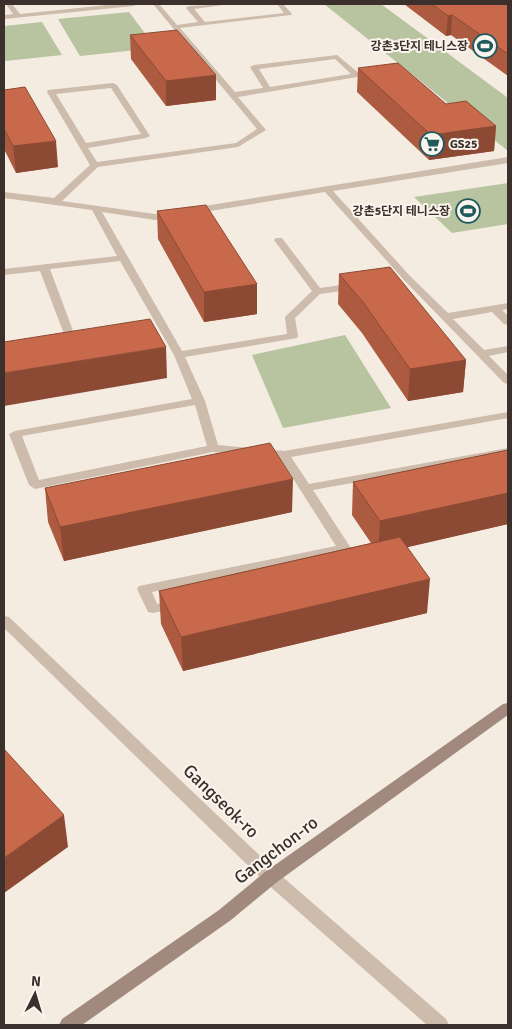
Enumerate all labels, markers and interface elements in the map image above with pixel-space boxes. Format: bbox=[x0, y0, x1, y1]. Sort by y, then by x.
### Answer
sports icon: 강촌3단지 테니스장 bbox=[472, 33, 498, 59]
place label: 강촌3단지 테니스장 bbox=[371, 39, 468, 54]
supermarket icon: GS25 bbox=[419, 131, 445, 157]
place label: GS25 bbox=[450, 137, 478, 152]
sports icon: 강촌5단지 테니스장 bbox=[455, 198, 481, 224]
place label: 강촌5단지 테니스장 bbox=[353, 204, 450, 219]
street label: Gangseok-ro bbox=[179, 759, 263, 843]
street label: Gangchon-ro bbox=[230, 811, 322, 889]
north arrow bbox=[10, 969, 60, 1019]
text: N bbox=[30, 973, 42, 990]

